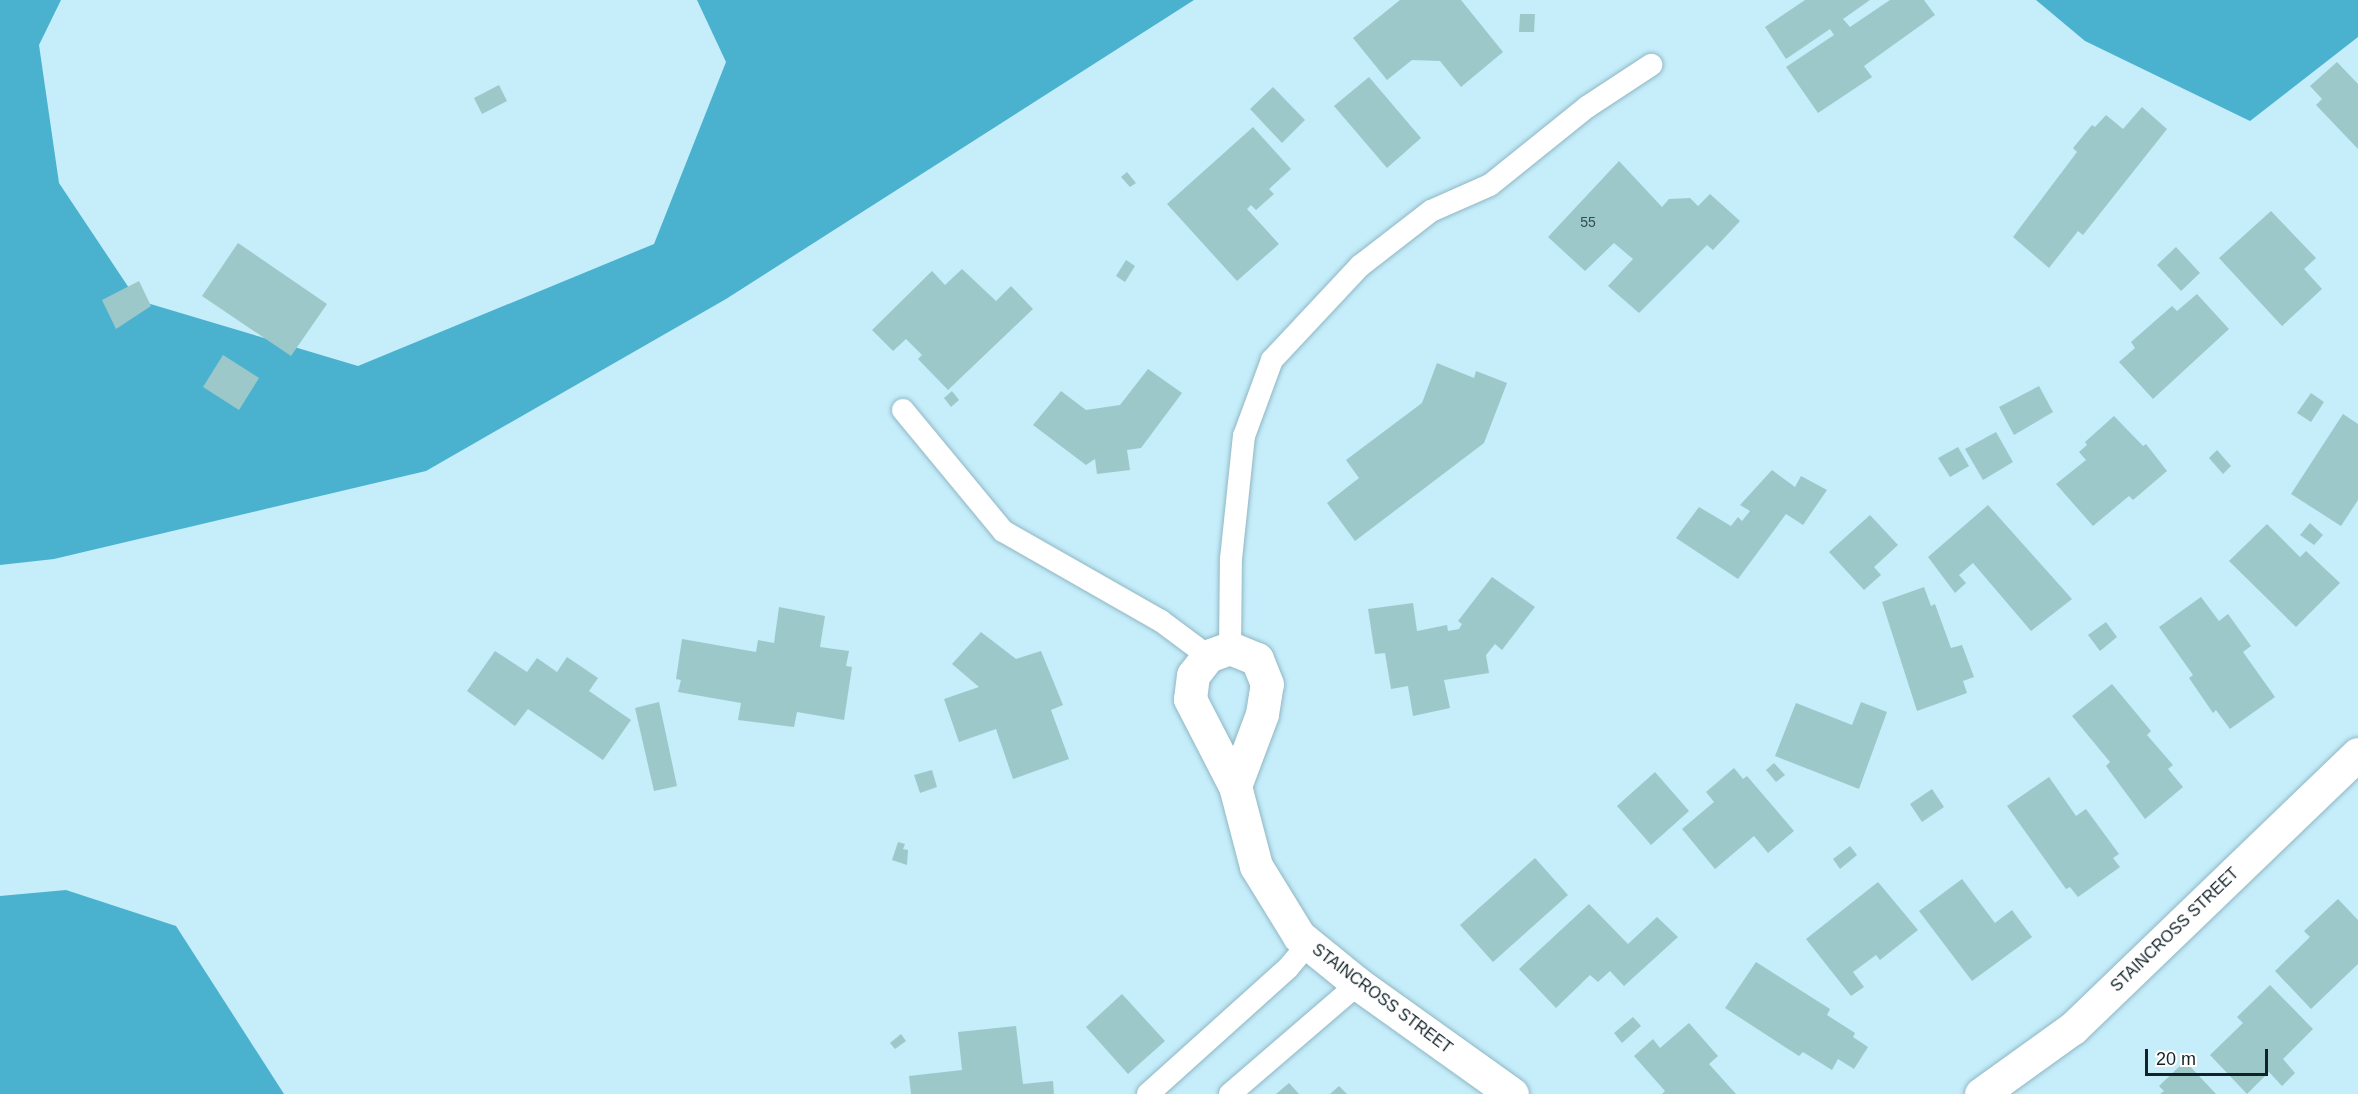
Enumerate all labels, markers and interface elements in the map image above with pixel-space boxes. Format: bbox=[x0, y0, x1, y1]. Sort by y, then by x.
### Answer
house number: 55 bbox=[1580, 214, 1596, 230]
street label: STAINCROSS STREET bbox=[2107, 864, 2243, 996]
street label: STAINCROSS STREET bbox=[1308, 940, 1456, 1058]
scale bar bbox=[2148, 1037, 2271, 1075]
text: 20 m bbox=[2156, 1049, 2196, 1069]

